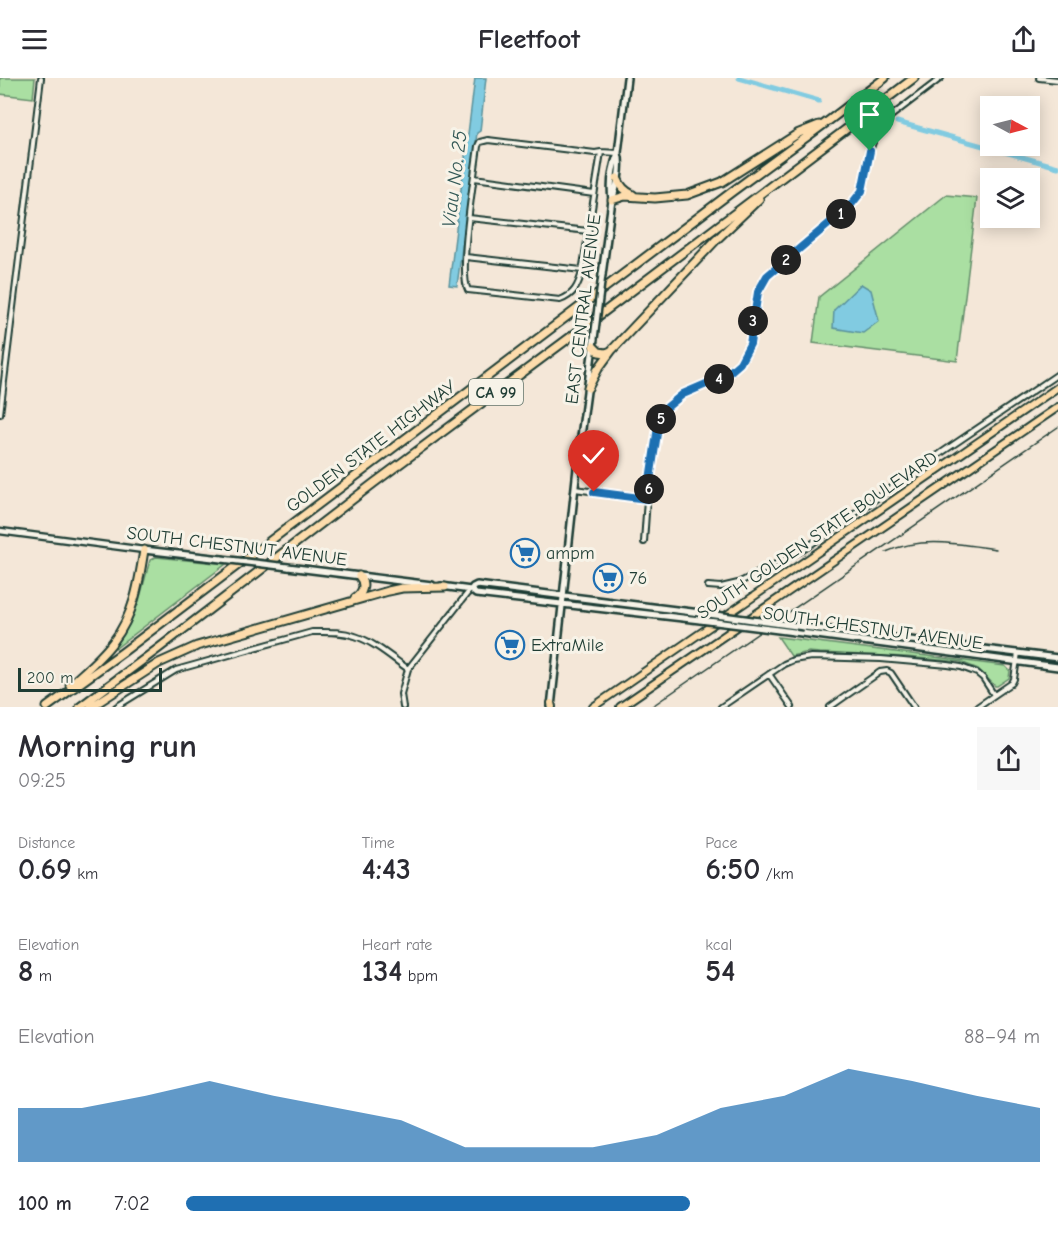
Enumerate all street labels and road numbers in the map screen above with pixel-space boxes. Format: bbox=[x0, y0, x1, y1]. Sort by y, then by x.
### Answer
street label: EAST CENTRAL AVENUE bbox=[561, 213, 606, 405]
street label: GOLDEN STATE HIGHWAY bbox=[282, 376, 460, 517]
road number: CA 99 bbox=[469, 379, 523, 405]
street label: SOUTH GOLDEN STATE BOULEVARD bbox=[693, 447, 941, 624]
street label: SOUTH CHESTNUT AVENUE bbox=[126, 523, 348, 570]
street label: SOUTH CHESTNUT AVENUE bbox=[762, 603, 984, 654]

